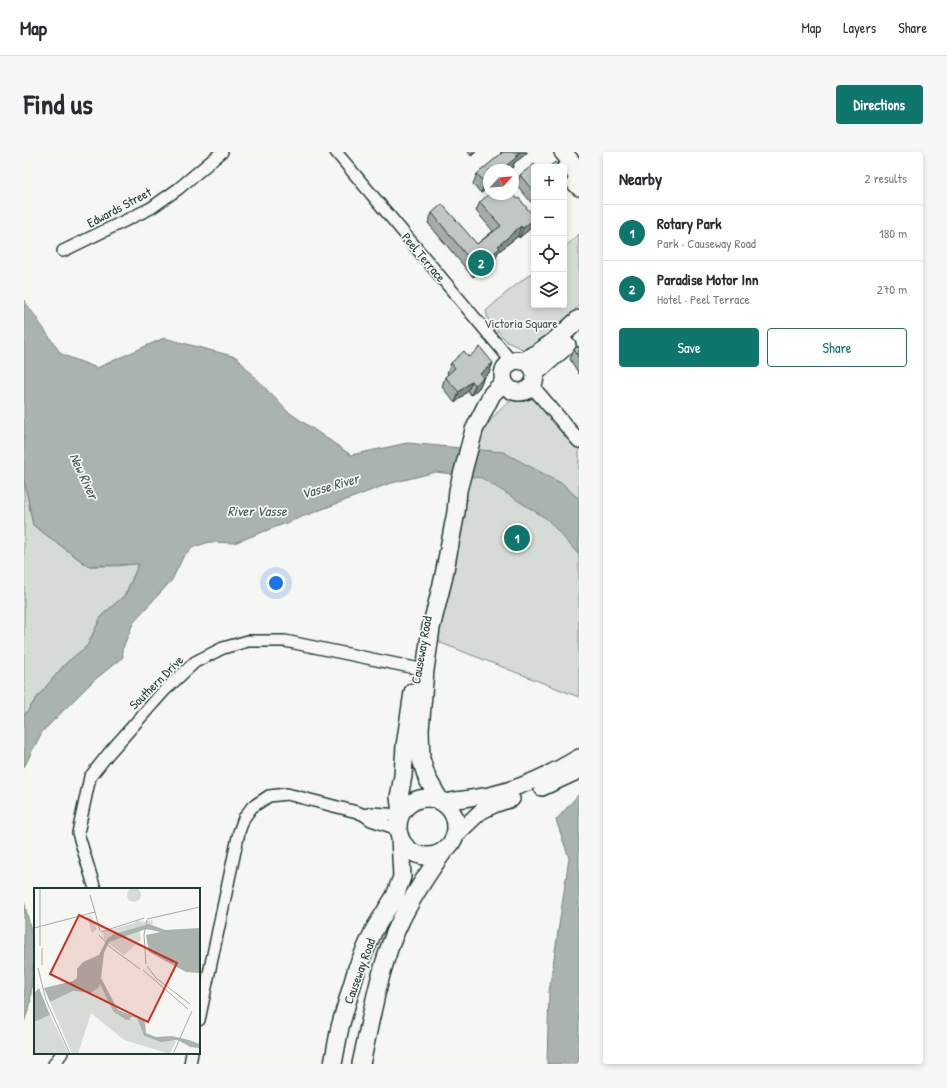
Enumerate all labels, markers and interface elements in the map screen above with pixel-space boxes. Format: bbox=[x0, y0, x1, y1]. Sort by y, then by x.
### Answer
text: Map bbox=[20, 15, 47, 41]
text: Map bbox=[801, 18, 821, 37]
text: Layers bbox=[843, 18, 876, 37]
text: Share bbox=[898, 18, 927, 37]
text: Find us bbox=[24, 85, 93, 123]
button: Directions bbox=[836, 85, 923, 124]
north arrow bbox=[483, 164, 519, 200]
map controls bbox=[531, 164, 567, 308]
button: + bbox=[531, 164, 567, 200]
text: Nearby bbox=[619, 167, 662, 190]
text: 2 results bbox=[865, 169, 907, 187]
street label: Edwards Street bbox=[84, 182, 155, 231]
button: − bbox=[531, 200, 567, 236]
text: Rotary Park bbox=[657, 213, 722, 234]
text: 1 bbox=[630, 224, 634, 242]
text: 180 m bbox=[879, 224, 907, 242]
street label: Peel Terrace bbox=[398, 228, 450, 286]
text: Park · Causeway Road bbox=[657, 234, 756, 252]
button: locate bbox=[531, 236, 567, 272]
pin: 2 bbox=[468, 248, 494, 278]
text: Paradise Motor Inn bbox=[657, 269, 759, 290]
button: layers bbox=[531, 272, 567, 308]
text: 2 bbox=[629, 280, 635, 298]
text: 270 m bbox=[877, 280, 907, 298]
text: Hotel · Peel Terrace bbox=[657, 290, 750, 308]
park label: Victoria Square bbox=[484, 314, 558, 332]
button: Save bbox=[619, 328, 759, 367]
button: Share bbox=[767, 328, 907, 367]
water label: New River bbox=[66, 450, 104, 503]
water label: Vasse River bbox=[299, 468, 362, 503]
water label: River Vasse bbox=[228, 501, 288, 520]
pin: 1 bbox=[504, 523, 530, 553]
your location bbox=[266, 573, 286, 593]
street label: Causeway Road bbox=[406, 615, 436, 685]
street label: Southern Drive bbox=[125, 651, 187, 713]
inset map bbox=[34, 888, 200, 1054]
street label: Causeway Road bbox=[339, 936, 379, 1006]

